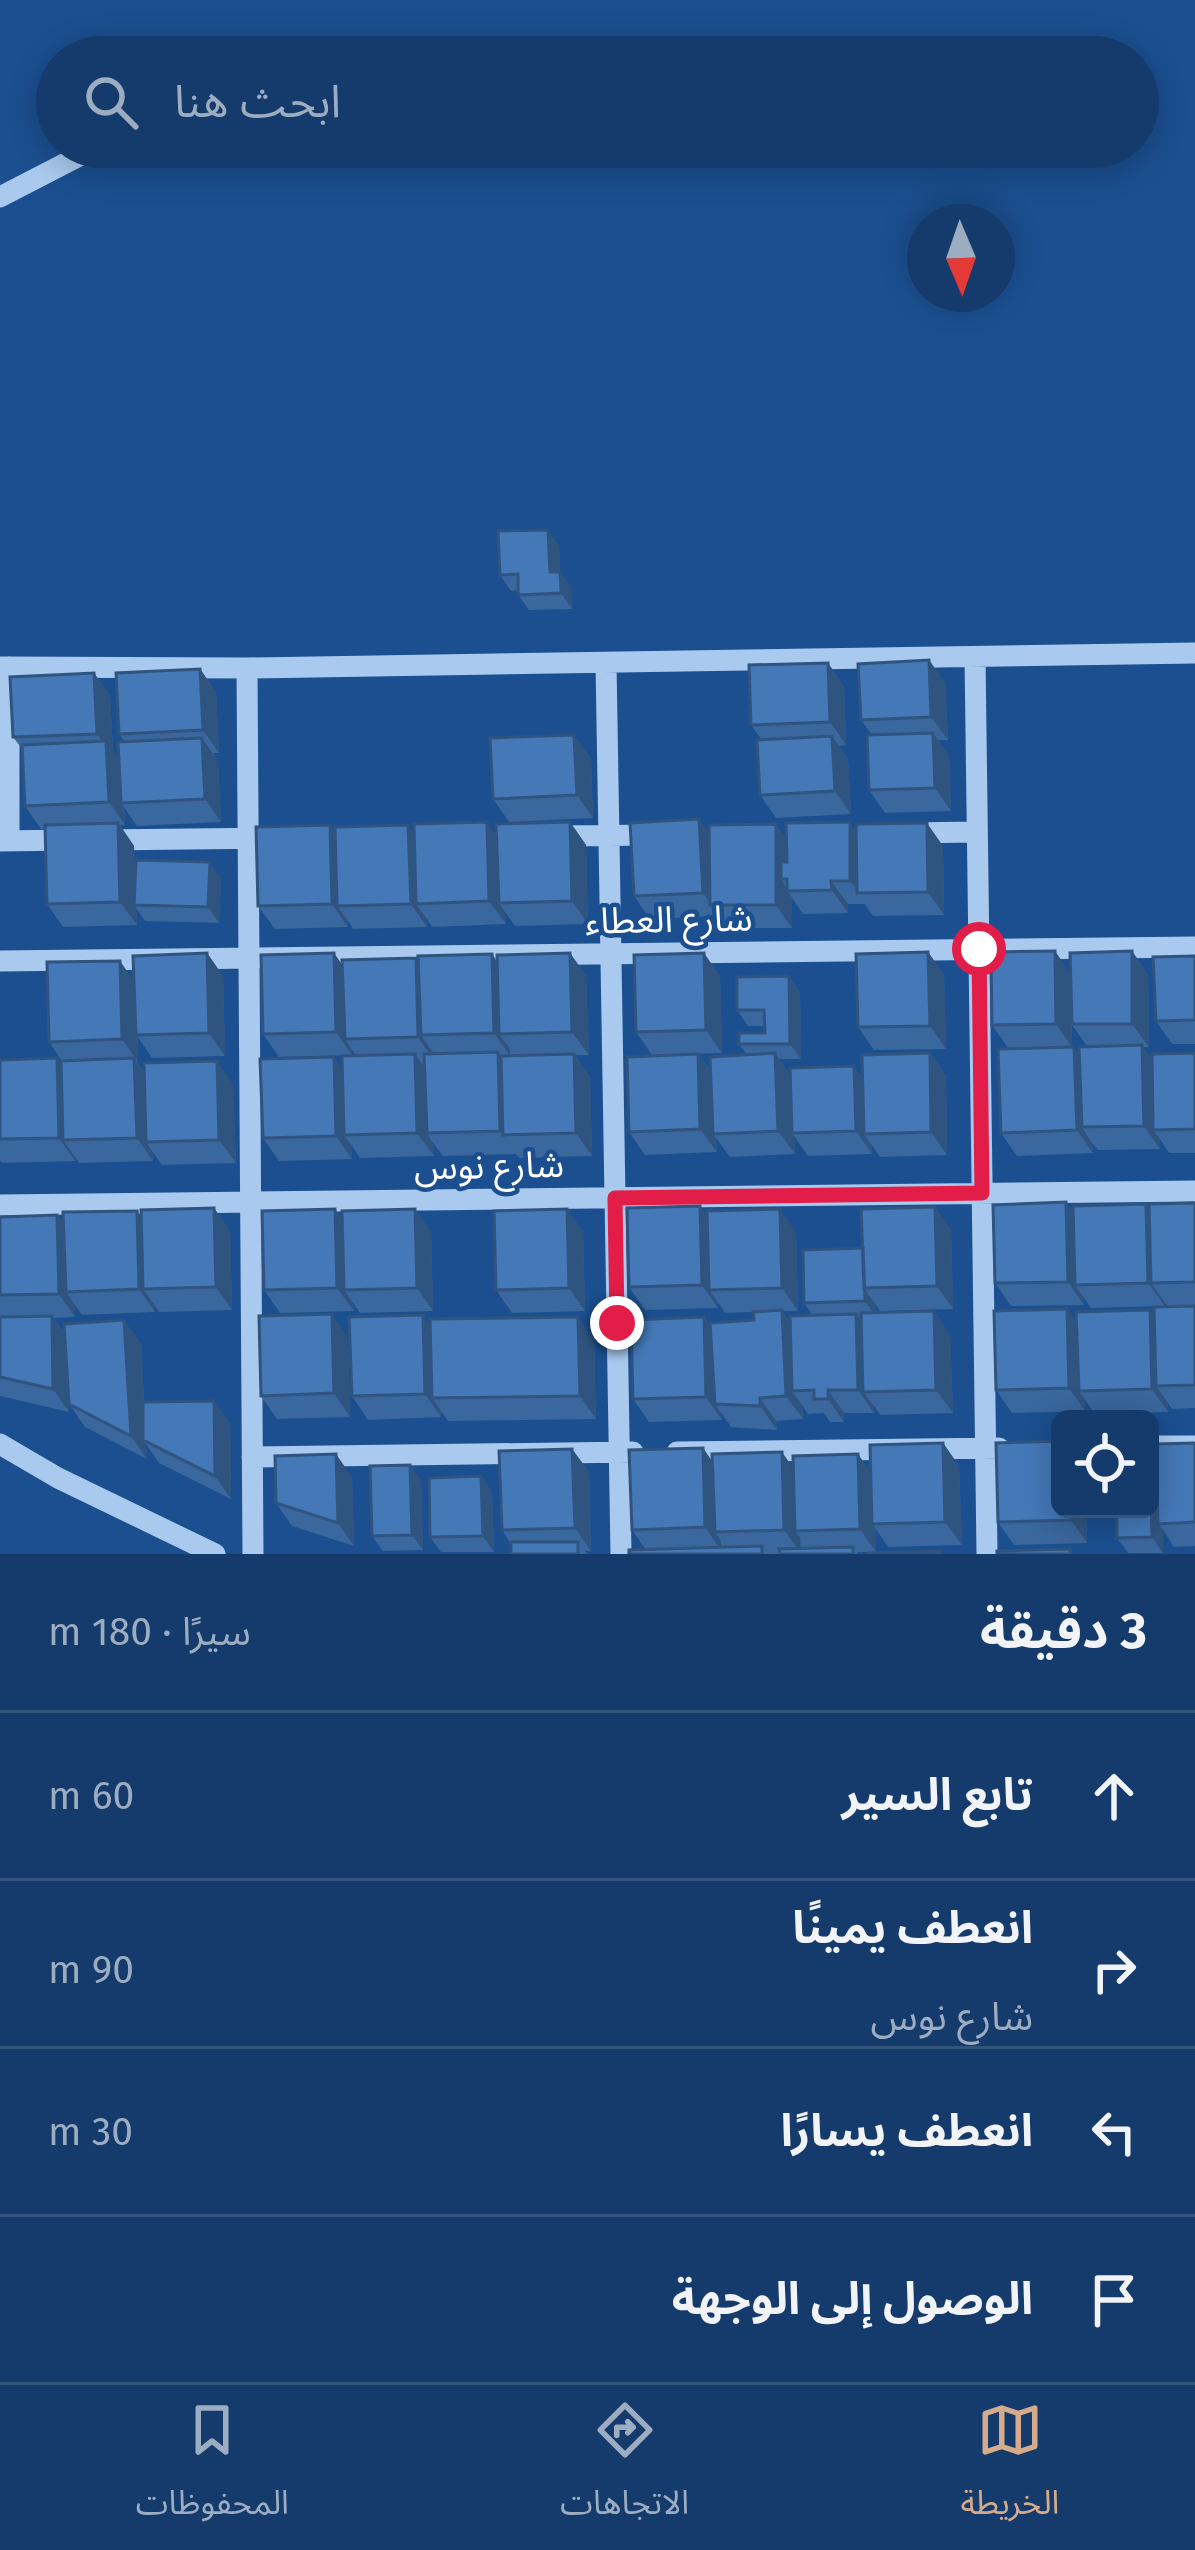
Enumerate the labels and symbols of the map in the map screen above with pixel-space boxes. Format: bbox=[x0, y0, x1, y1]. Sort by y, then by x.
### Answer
north arrow bbox=[907, 204, 1015, 312]
street label: شارع العطاء bbox=[585, 897, 753, 947]
route start bbox=[952, 922, 1006, 976]
street label: شارع نوس bbox=[414, 1143, 564, 1193]
route end bbox=[590, 1296, 644, 1350]

